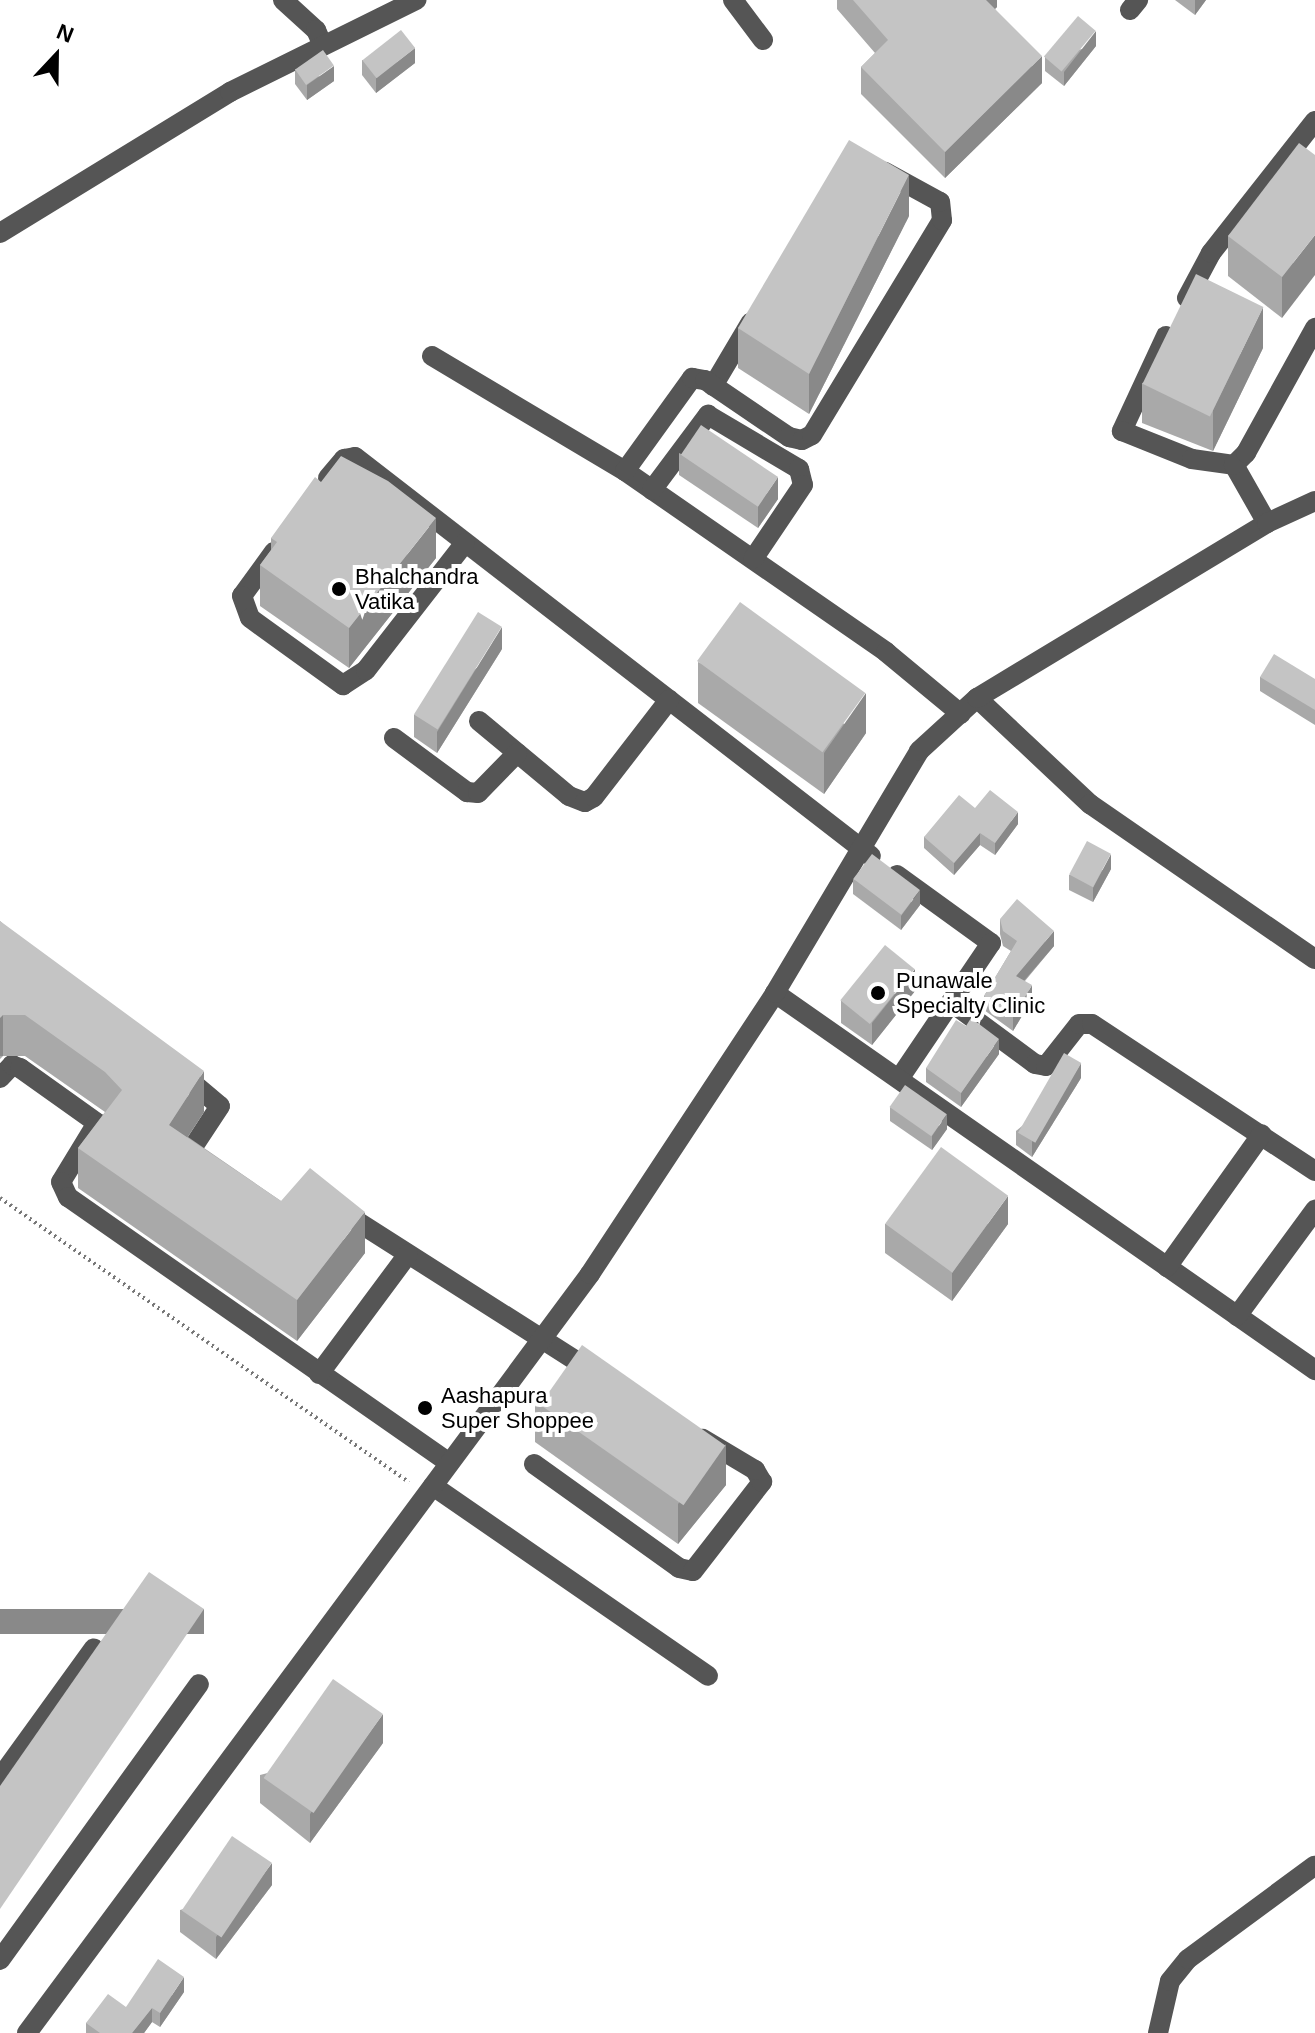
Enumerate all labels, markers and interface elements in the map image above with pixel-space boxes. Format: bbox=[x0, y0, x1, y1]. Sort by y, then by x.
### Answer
north arrow bbox=[16, 16, 96, 96]
text: N bbox=[53, 19, 77, 48]
place label: Bhalchandra Vatika bbox=[355, 563, 479, 614]
marker: Bhalchandra Vatika bbox=[330, 580, 348, 598]
place label: Punawale Specialty Clinic bbox=[896, 967, 1045, 1018]
marker: Punawale Specialty Clinic bbox=[867, 982, 889, 1004]
place label: Aashapura Super Shoppee bbox=[441, 1382, 594, 1434]
marker: Aashapura Super Shoppee bbox=[416, 1399, 434, 1417]

